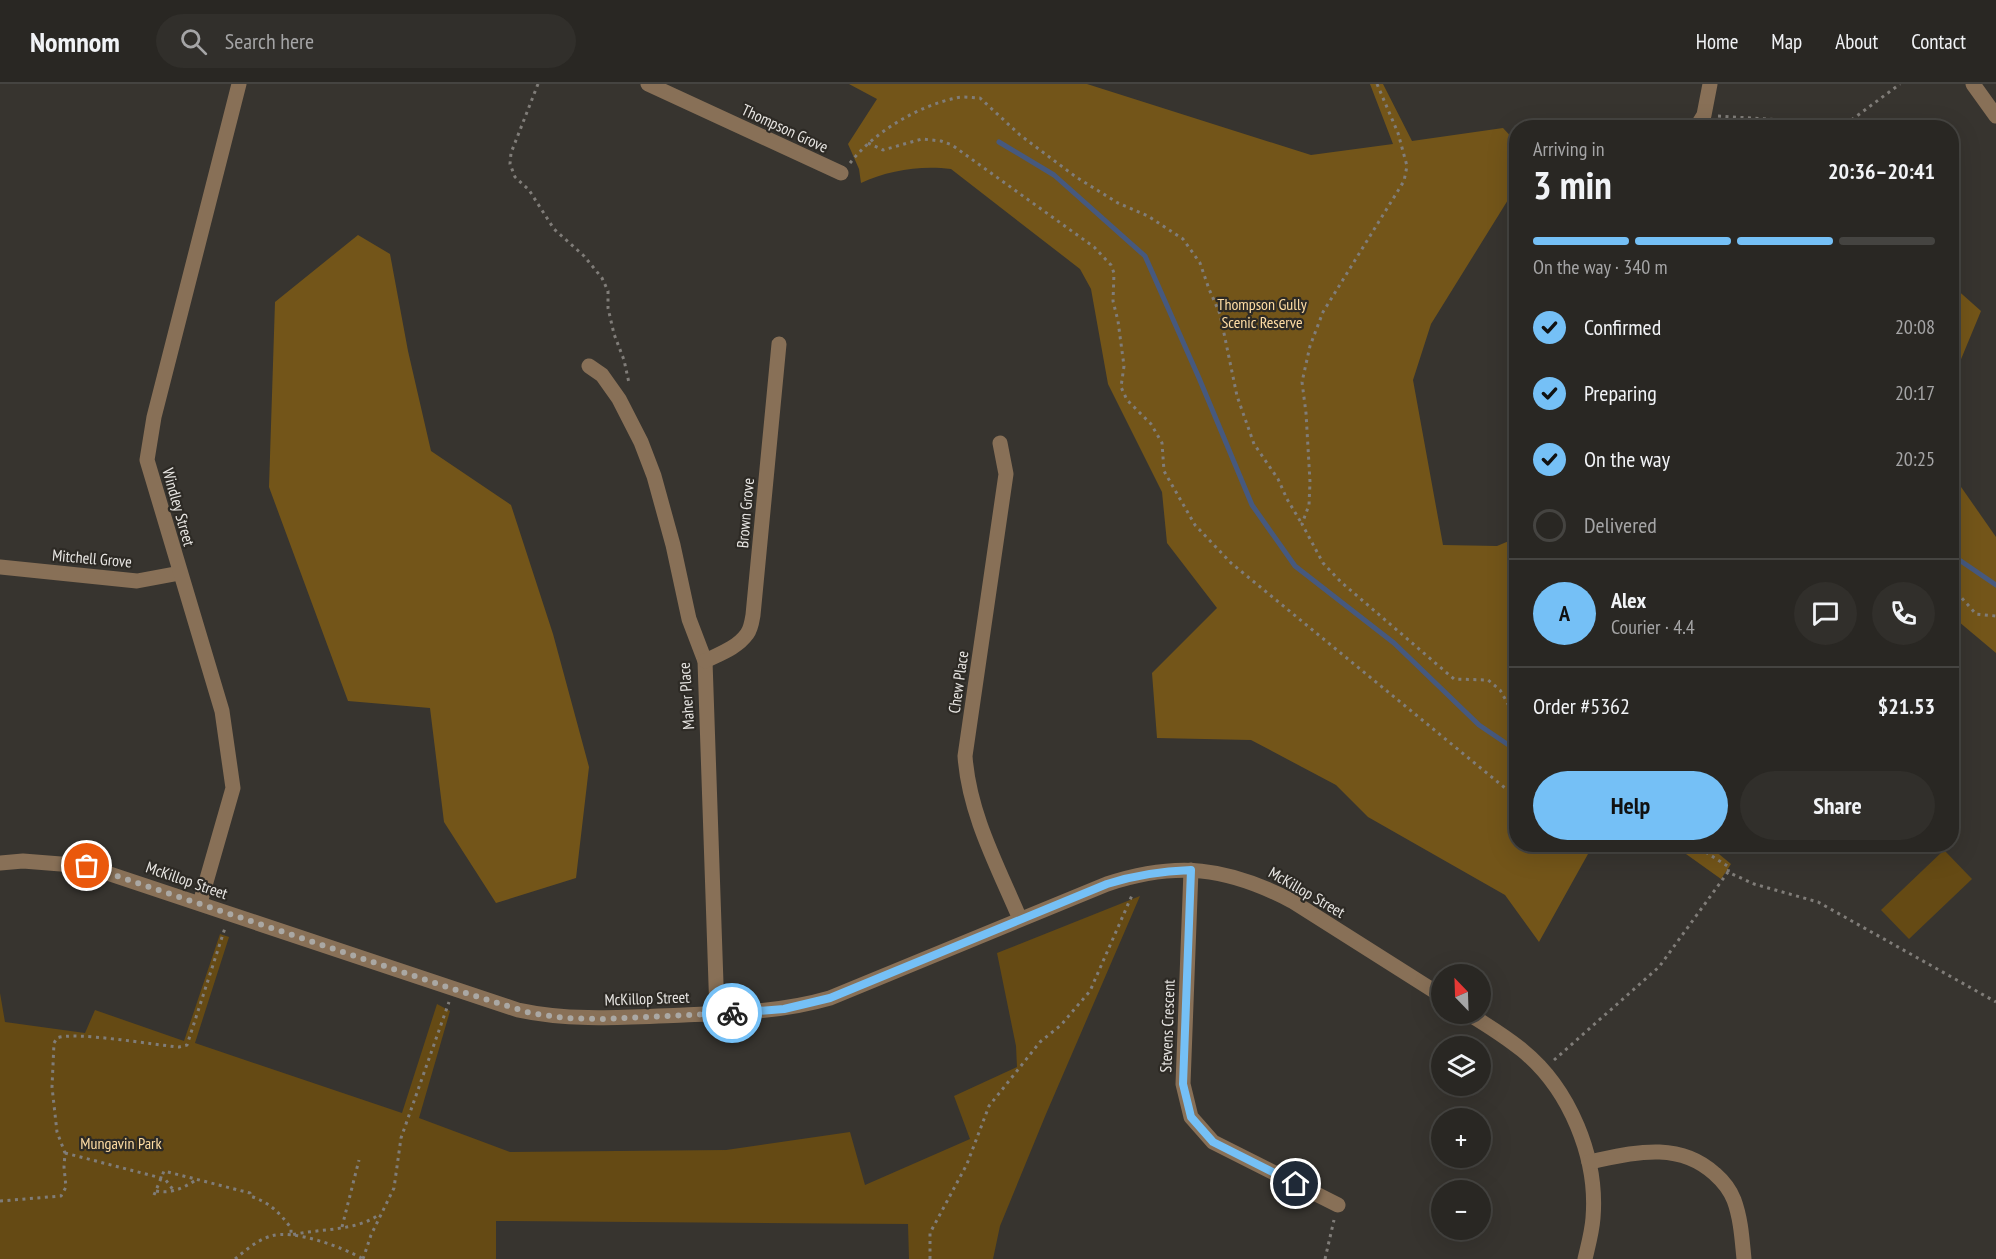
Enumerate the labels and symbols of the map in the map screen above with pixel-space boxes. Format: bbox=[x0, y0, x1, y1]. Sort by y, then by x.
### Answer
street label: Thompson Grove bbox=[739, 99, 831, 157]
park label: Thompson Gully Scenic Reserve bbox=[1217, 294, 1307, 332]
street label: Windley Street bbox=[158, 466, 200, 549]
street label: Brown Grove bbox=[732, 477, 758, 549]
street label: Mitchell Grove bbox=[51, 545, 133, 571]
street label: Chew Place bbox=[944, 650, 972, 714]
street label: Maher Place bbox=[674, 662, 698, 730]
pin bbox=[61, 840, 112, 891]
street label: McKillop Street bbox=[144, 857, 231, 904]
street label: McKillop Street bbox=[1265, 862, 1349, 922]
north arrow bbox=[1431, 964, 1491, 1024]
street label: Stevens Crescent bbox=[1155, 979, 1179, 1073]
courier bbox=[702, 983, 762, 1043]
street label: McKillop Street bbox=[604, 987, 690, 1009]
park label: Mungavin Park bbox=[80, 1133, 162, 1153]
pin bbox=[1270, 1158, 1321, 1209]

